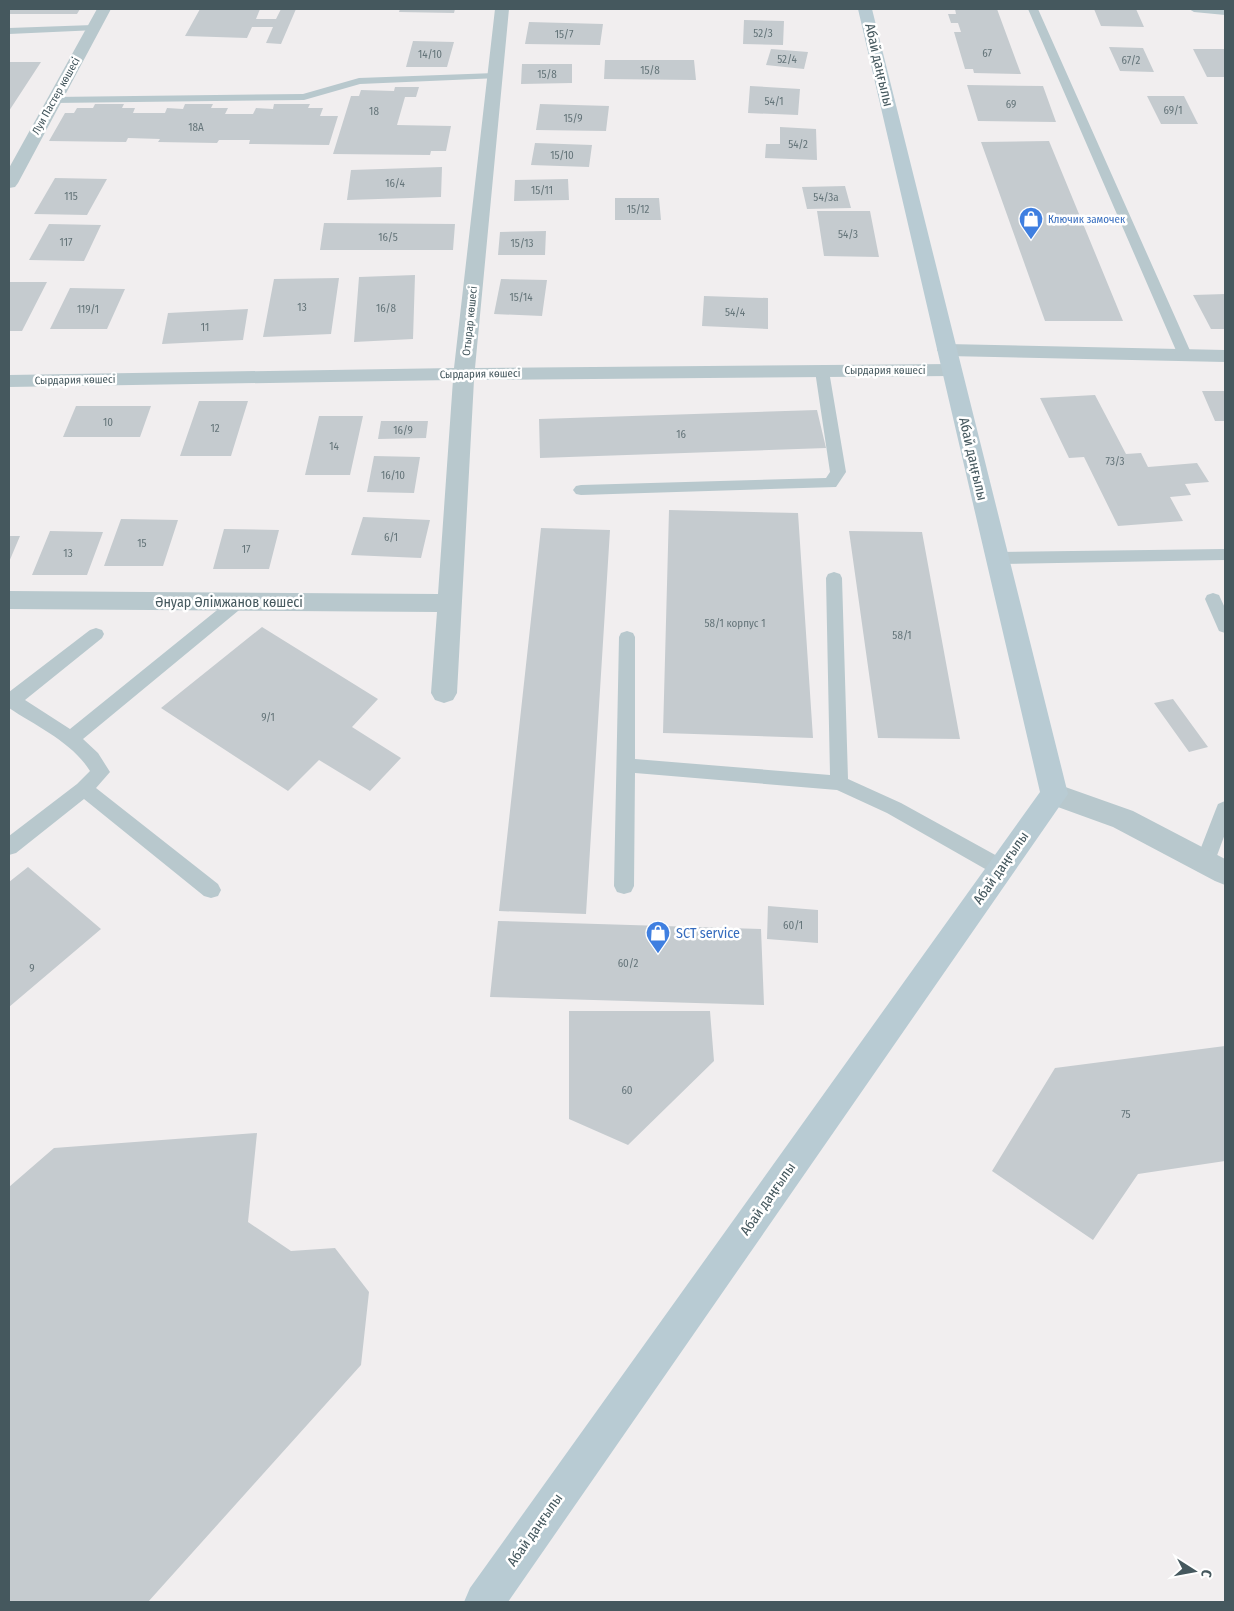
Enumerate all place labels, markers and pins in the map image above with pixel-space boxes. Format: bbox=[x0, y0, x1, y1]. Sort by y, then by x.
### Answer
shop icon: Ключик замочек bbox=[1018, 206, 1044, 240]
place label: Ключик замочек bbox=[1048, 213, 1126, 226]
shop icon: SCT service bbox=[645, 920, 671, 954]
place label: SCT service bbox=[676, 925, 740, 942]

